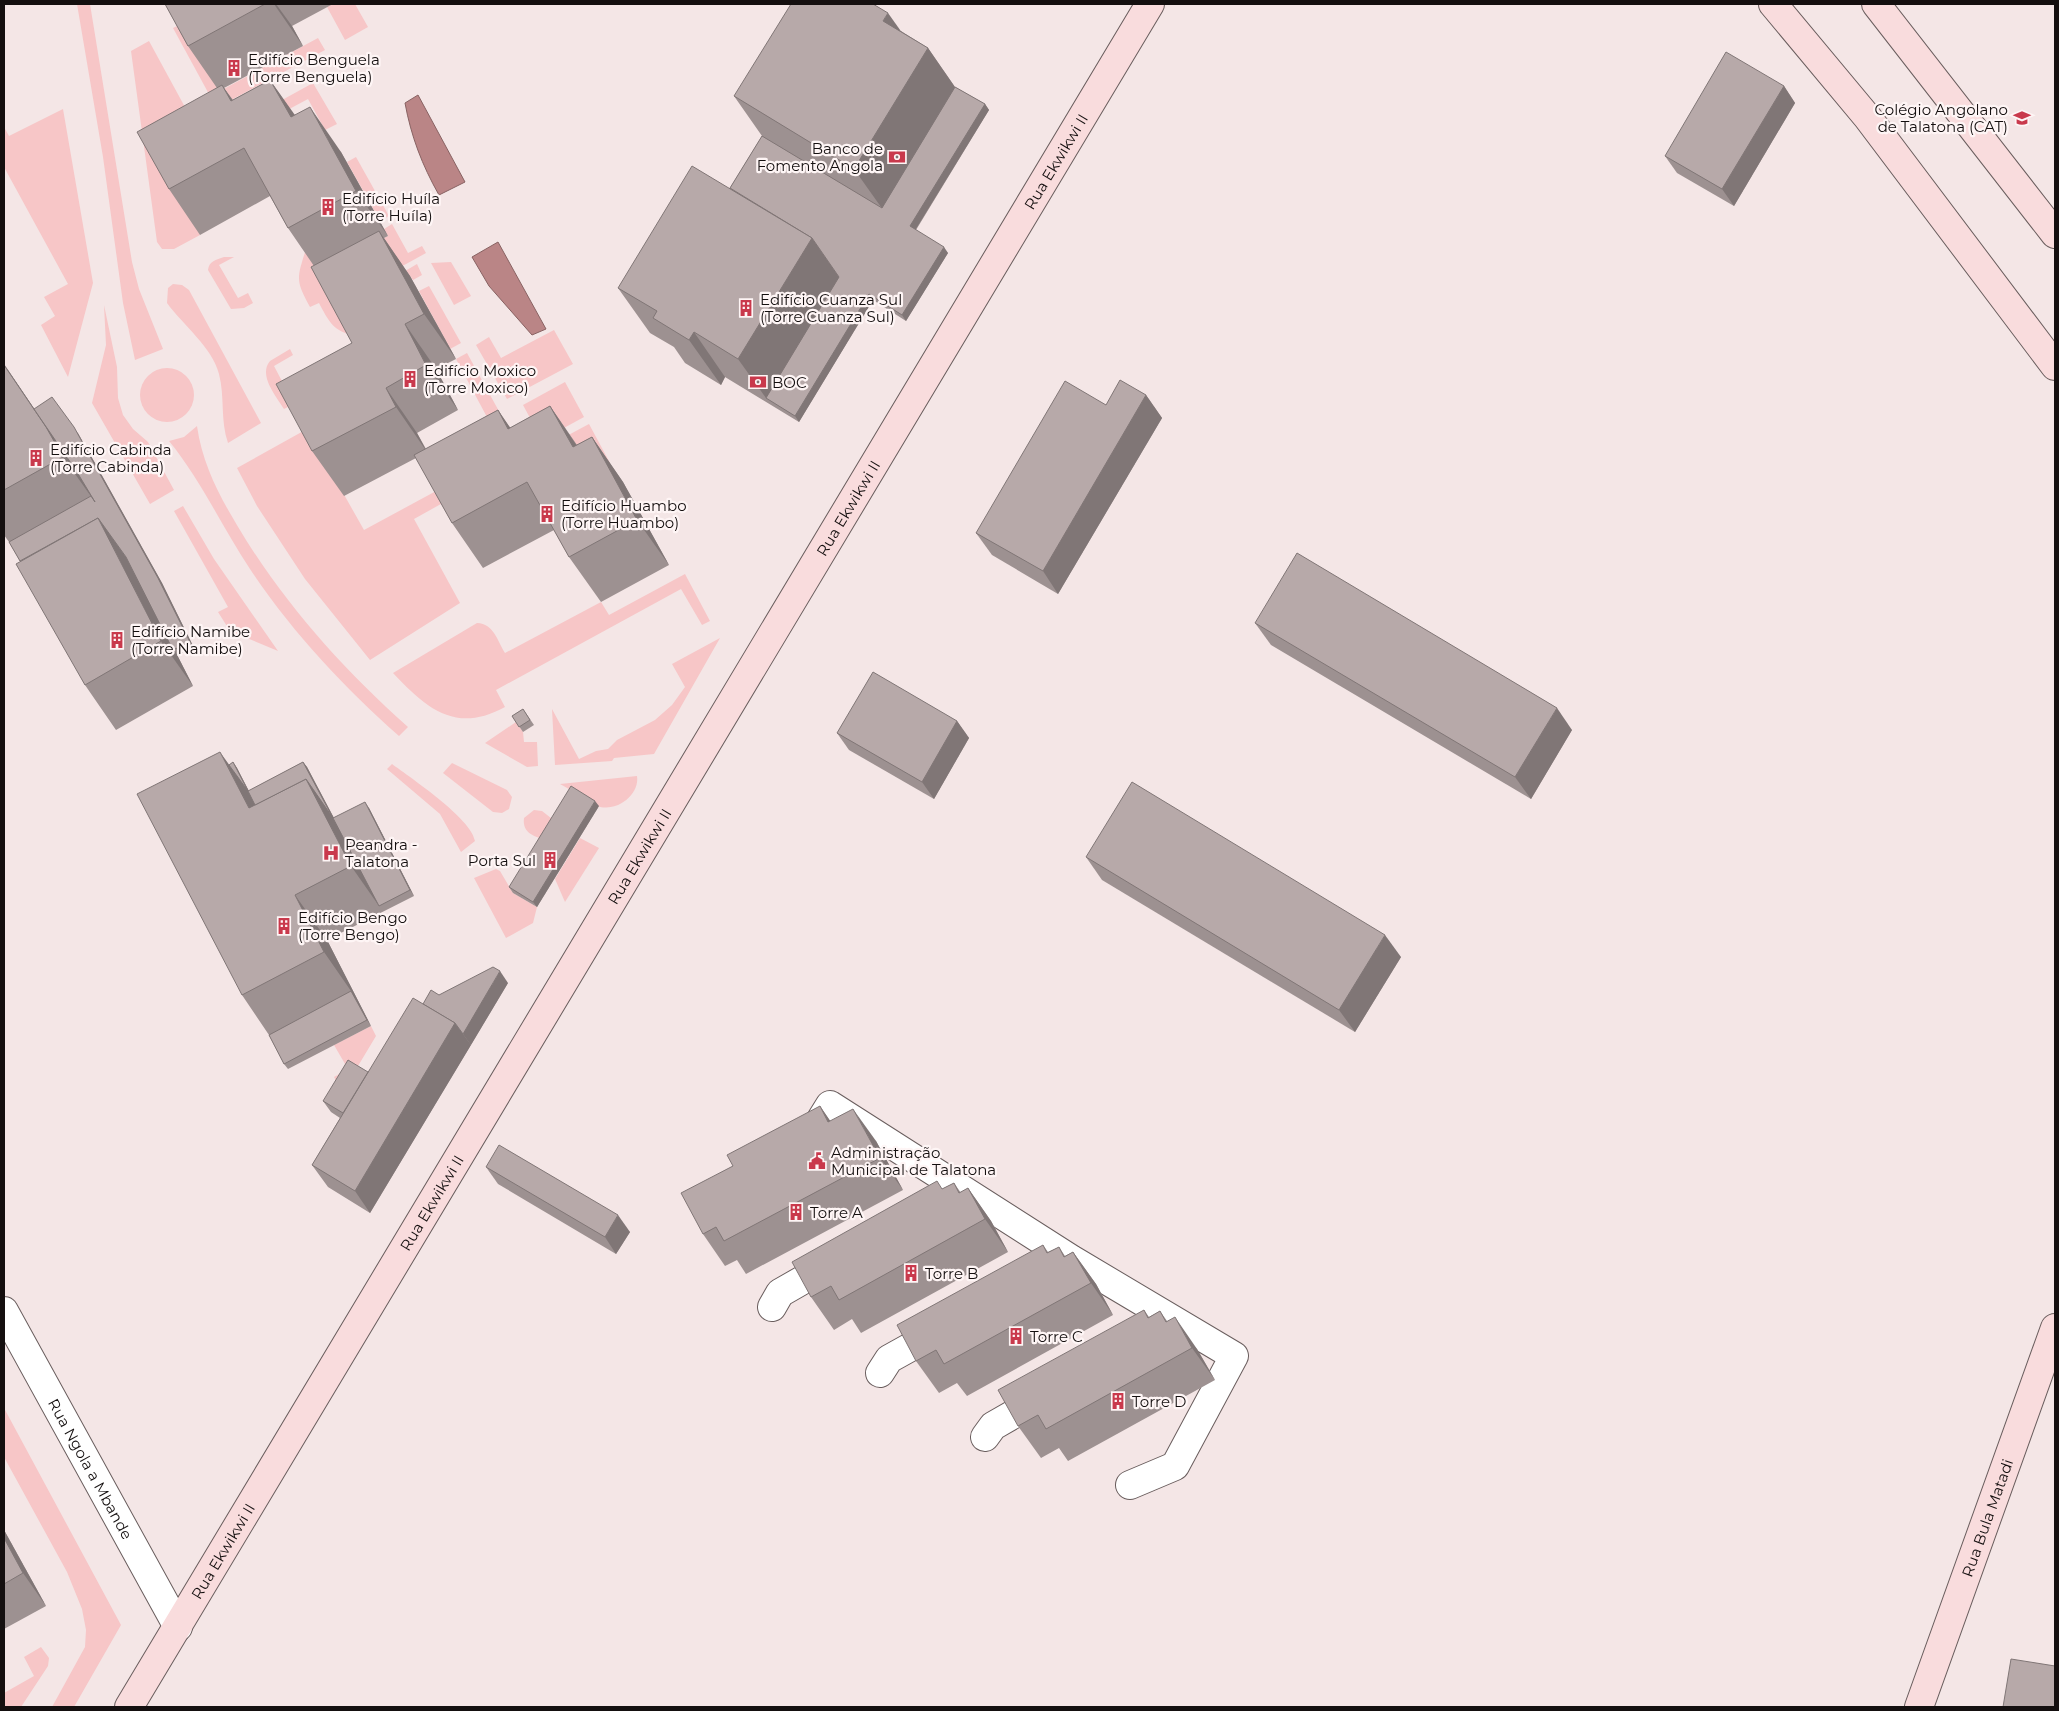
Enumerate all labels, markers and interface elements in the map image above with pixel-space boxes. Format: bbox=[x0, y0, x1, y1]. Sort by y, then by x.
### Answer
place label: Edifício Benguela (Torre Benguela) bbox=[248, 50, 380, 86]
building icon: Edifício Benguela (Torre Benguela) bbox=[224, 58, 244, 78]
place label: Colégio Angolano de Talatona (CAT) bbox=[1875, 100, 2008, 136]
school or university icon: Colégio Angolano de Talatona (CAT) bbox=[2012, 108, 2032, 128]
street label: Rua Ekwikwi II bbox=[1020, 110, 1092, 213]
place label: Banco de Fomento Angola bbox=[757, 139, 883, 175]
bank icon: Banco de Fomento Angola bbox=[887, 147, 907, 167]
place label: Edifício Huíla (Torre Huíla) bbox=[342, 189, 440, 225]
building icon: Edifício Huíla (Torre Huíla) bbox=[318, 197, 338, 217]
place label: Edifício Cuanza Sul (Torre Cuanza Sul) bbox=[760, 290, 902, 326]
building icon: Edifício Cuanza Sul (Torre Cuanza Sul) bbox=[736, 298, 756, 318]
place label: Edifício Moxico (Torre Moxico) bbox=[424, 361, 536, 397]
building icon: Edifício Moxico (Torre Moxico) bbox=[400, 369, 420, 389]
bank icon: BOC bbox=[748, 372, 768, 392]
place label: BOC bbox=[772, 373, 807, 392]
place label: Edifício Cabinda (Torre Cabinda) bbox=[50, 440, 172, 476]
building icon: Edifício Cabinda (Torre Cabinda) bbox=[26, 448, 46, 468]
street label: Rua Ekwikwi II bbox=[812, 457, 884, 559]
place label: Edifício Huambo (Torre Huambo) bbox=[561, 496, 687, 532]
building icon: Edifício Huambo (Torre Huambo) bbox=[537, 504, 557, 524]
place label: Edifício Namibe (Torre Namibe) bbox=[131, 622, 250, 658]
building icon: Edifício Namibe (Torre Namibe) bbox=[107, 630, 127, 650]
street label: Rua Ekwikwi II bbox=[603, 805, 675, 908]
place label: Peandra - Talatona bbox=[345, 835, 418, 871]
hospital icon: Peandra - Talatona bbox=[321, 843, 341, 863]
building icon: Porta Sul bbox=[540, 850, 560, 870]
place label: Porta Sul bbox=[468, 851, 536, 870]
place label: Edifício Bengo (Torre Bengo) bbox=[298, 908, 407, 944]
building icon: Edifício Bengo (Torre Bengo) bbox=[274, 916, 294, 936]
place label: Administração Municipal de Talatona bbox=[831, 1143, 996, 1179]
street label: Rua Ekwikwi II bbox=[395, 1151, 467, 1254]
public building icon: Administração Municipal de Talatona bbox=[807, 1151, 827, 1171]
building icon: Torre A bbox=[786, 1202, 806, 1222]
place label: Torre A bbox=[810, 1203, 863, 1222]
building icon: Torre B bbox=[901, 1263, 921, 1283]
place label: Torre B bbox=[925, 1264, 978, 1283]
building icon: Torre C bbox=[1006, 1326, 1026, 1346]
place label: Torre C bbox=[1030, 1327, 1083, 1346]
building icon: Torre D bbox=[1108, 1391, 1128, 1411]
place label: Torre D bbox=[1132, 1392, 1186, 1411]
street label: Rua Ngola a Mbande bbox=[44, 1395, 137, 1542]
street label: Rua Bula Matadi bbox=[1957, 1456, 2017, 1579]
street label: Rua Ekwikwi II bbox=[187, 1500, 259, 1602]

